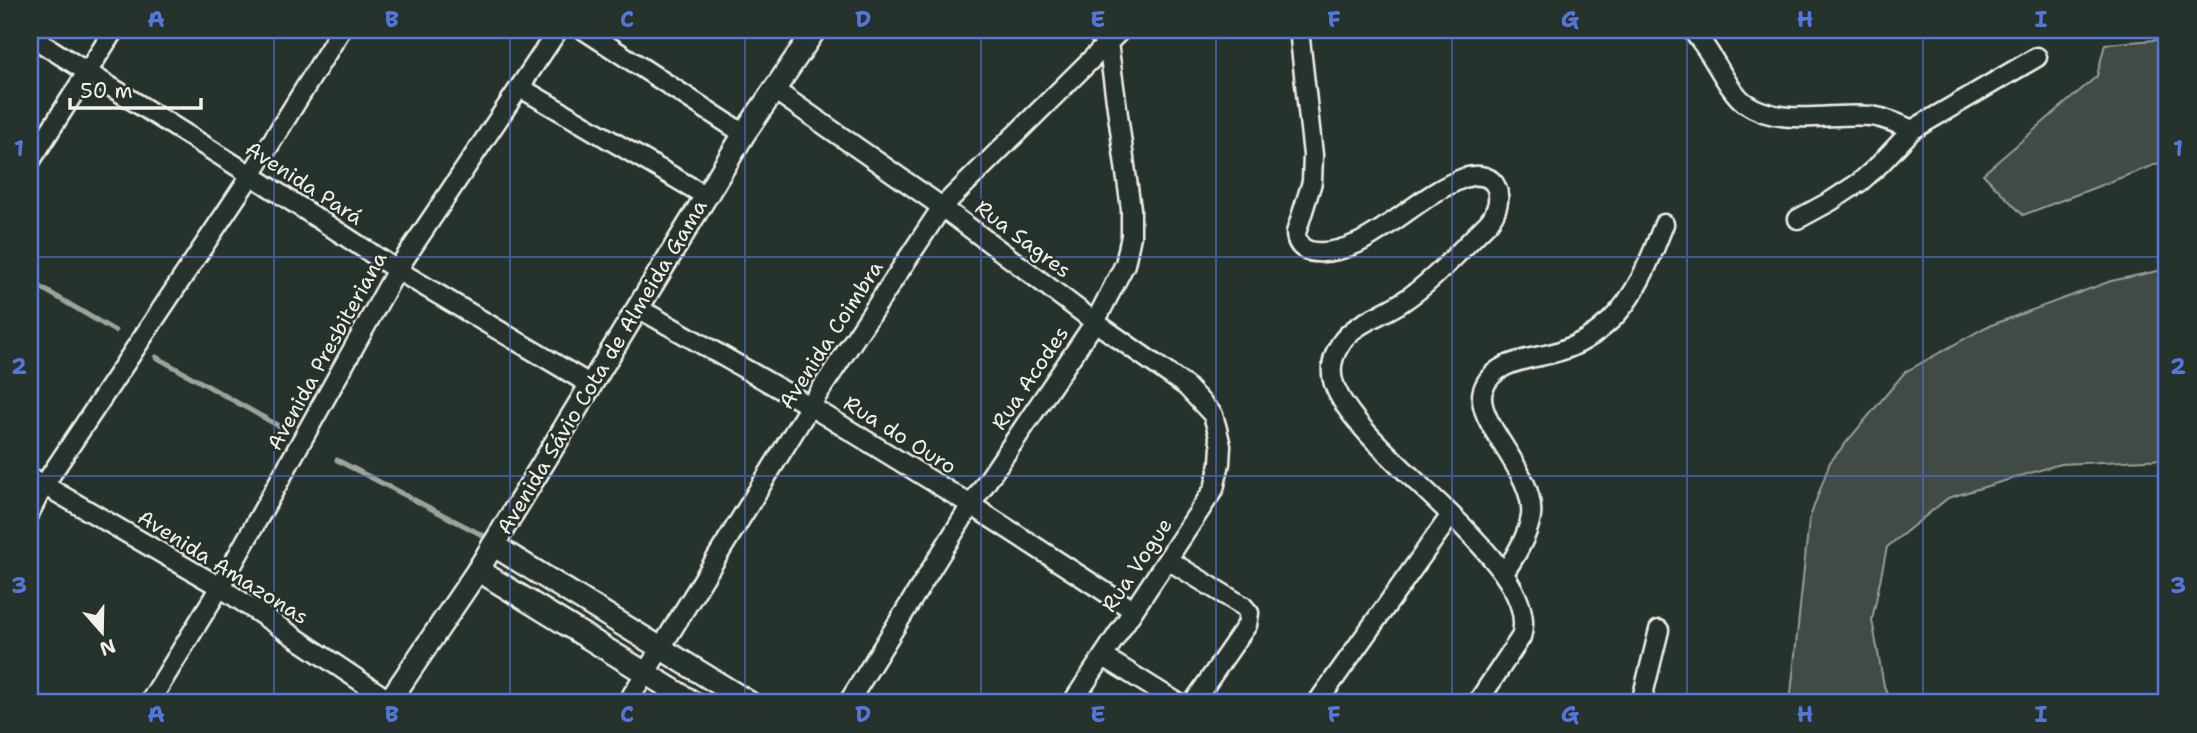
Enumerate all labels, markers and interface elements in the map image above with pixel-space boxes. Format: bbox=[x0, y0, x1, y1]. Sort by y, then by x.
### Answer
text: A bbox=[147, 4, 165, 34]
text: B bbox=[385, 4, 399, 34]
text: C bbox=[620, 4, 634, 34]
text: D bbox=[855, 4, 871, 34]
text: E bbox=[1090, 4, 1106, 34]
text: F bbox=[1327, 4, 1341, 34]
text: G bbox=[1561, 4, 1580, 34]
text: H bbox=[1797, 4, 1813, 34]
text: I bbox=[2035, 4, 2048, 34]
scale bar bbox=[70, 66, 201, 110]
text: 50 m bbox=[80, 77, 133, 105]
text: 1 bbox=[14, 133, 24, 163]
text: 1 bbox=[2173, 133, 2183, 163]
street label: Avenida Pará bbox=[240, 135, 368, 231]
street label: Avenida Sávio Cota de Almeida Gama bbox=[491, 194, 713, 540]
street label: Rua Sagres bbox=[969, 194, 1077, 284]
street label: Avenida Presbiteriana bbox=[261, 247, 393, 455]
street label: Avenida Coimbra bbox=[772, 255, 890, 415]
street label: Rua Acodes bbox=[985, 321, 1075, 435]
text: 2 bbox=[11, 351, 27, 381]
text: 2 bbox=[2170, 351, 2186, 381]
street label: Rua do Ouro bbox=[838, 389, 962, 481]
street label: Avenida Amazonas bbox=[132, 503, 314, 631]
street label: Rua Vogue bbox=[1095, 512, 1179, 618]
text: 3 bbox=[11, 570, 27, 600]
text: 3 bbox=[2170, 570, 2186, 600]
north arrow bbox=[66, 596, 136, 666]
text: N bbox=[96, 633, 119, 662]
text: A bbox=[147, 699, 165, 729]
text: B bbox=[385, 699, 399, 729]
text: C bbox=[620, 699, 634, 729]
text: D bbox=[855, 699, 871, 729]
text: E bbox=[1090, 699, 1106, 729]
text: F bbox=[1327, 699, 1341, 729]
text: G bbox=[1561, 699, 1580, 729]
text: H bbox=[1797, 699, 1813, 729]
text: I bbox=[2035, 699, 2048, 729]

